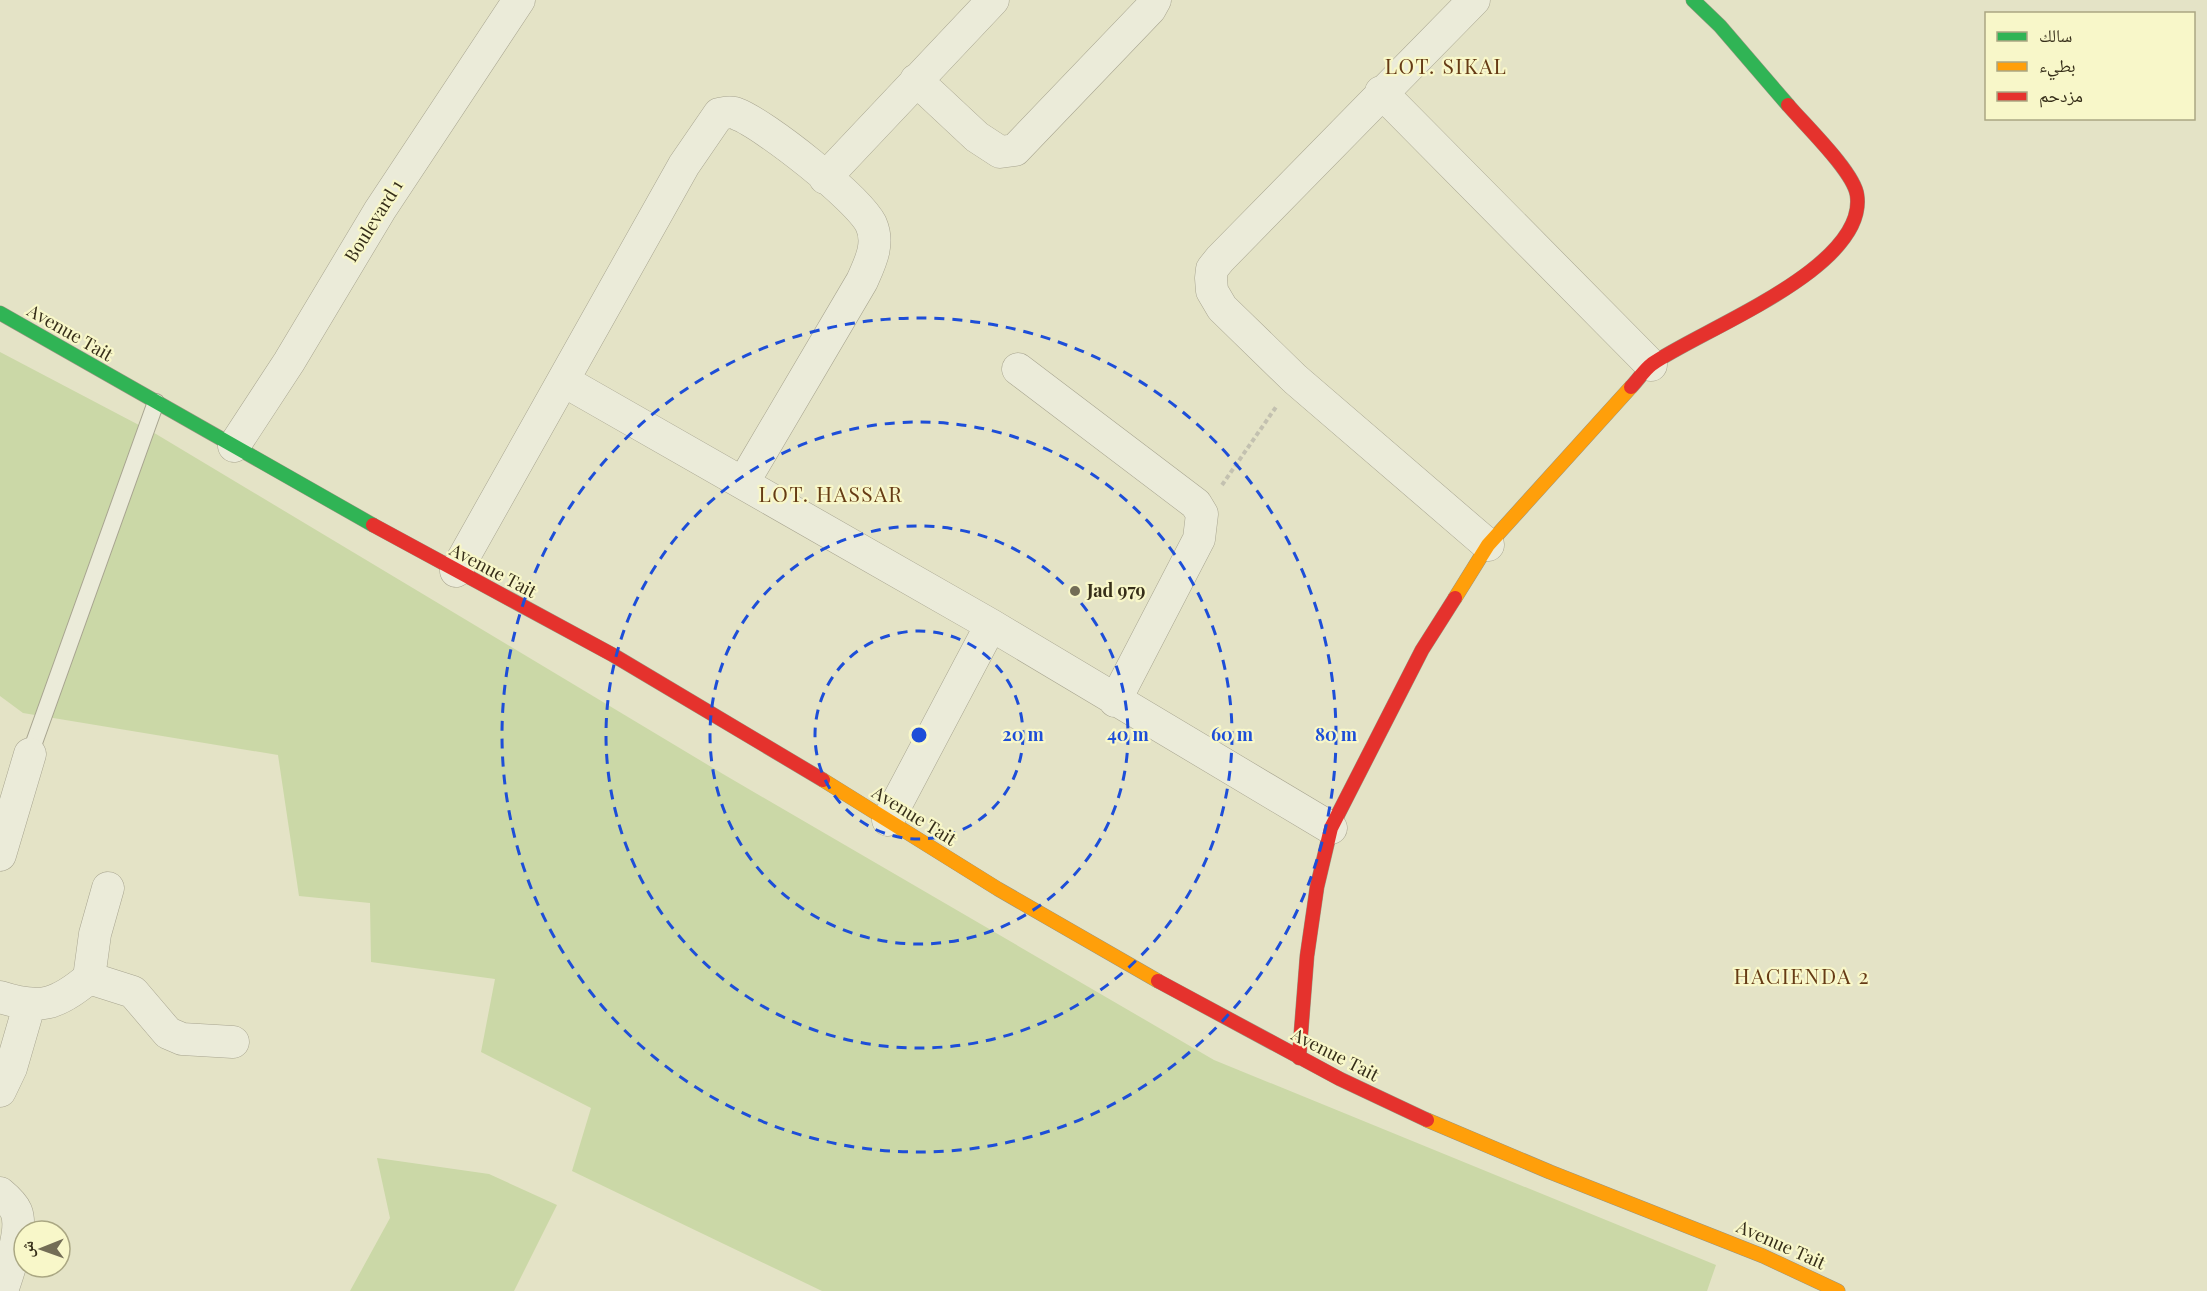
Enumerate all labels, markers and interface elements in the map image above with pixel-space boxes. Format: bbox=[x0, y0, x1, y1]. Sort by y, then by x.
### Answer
legend bbox=[1985, 12, 2195, 120]
text: سالك bbox=[2039, 23, 2072, 47]
district label: LOT. SIKAL bbox=[1385, 51, 1507, 79]
text: بطيء bbox=[2039, 53, 2076, 81]
text: مزدحم bbox=[2039, 83, 2083, 108]
street label: Boulevard 1 bbox=[338, 175, 408, 266]
street label: Avenue Tait bbox=[22, 297, 118, 367]
district label: LOT. HASSAR bbox=[759, 479, 903, 507]
street label: Avenue Tait bbox=[445, 537, 542, 603]
place label: Jad 979 bbox=[1086, 578, 1146, 602]
marker: Jad 979 bbox=[1068, 584, 1082, 598]
text: 20 m bbox=[1002, 722, 1044, 746]
text: 40 m bbox=[1107, 722, 1150, 746]
text: 60 m bbox=[1211, 722, 1254, 746]
text: 80 m bbox=[1315, 722, 1358, 746]
centre of rings bbox=[909, 725, 929, 745]
street label: Avenue Tait bbox=[867, 779, 962, 851]
district label: HACIENDA 2 bbox=[1734, 961, 1870, 989]
street label: Avenue Tait bbox=[1287, 1021, 1384, 1087]
street label: Avenue Tait bbox=[1732, 1213, 1830, 1275]
north arrow bbox=[12, 1219, 72, 1279]
text: ش bbox=[16, 1241, 37, 1258]

